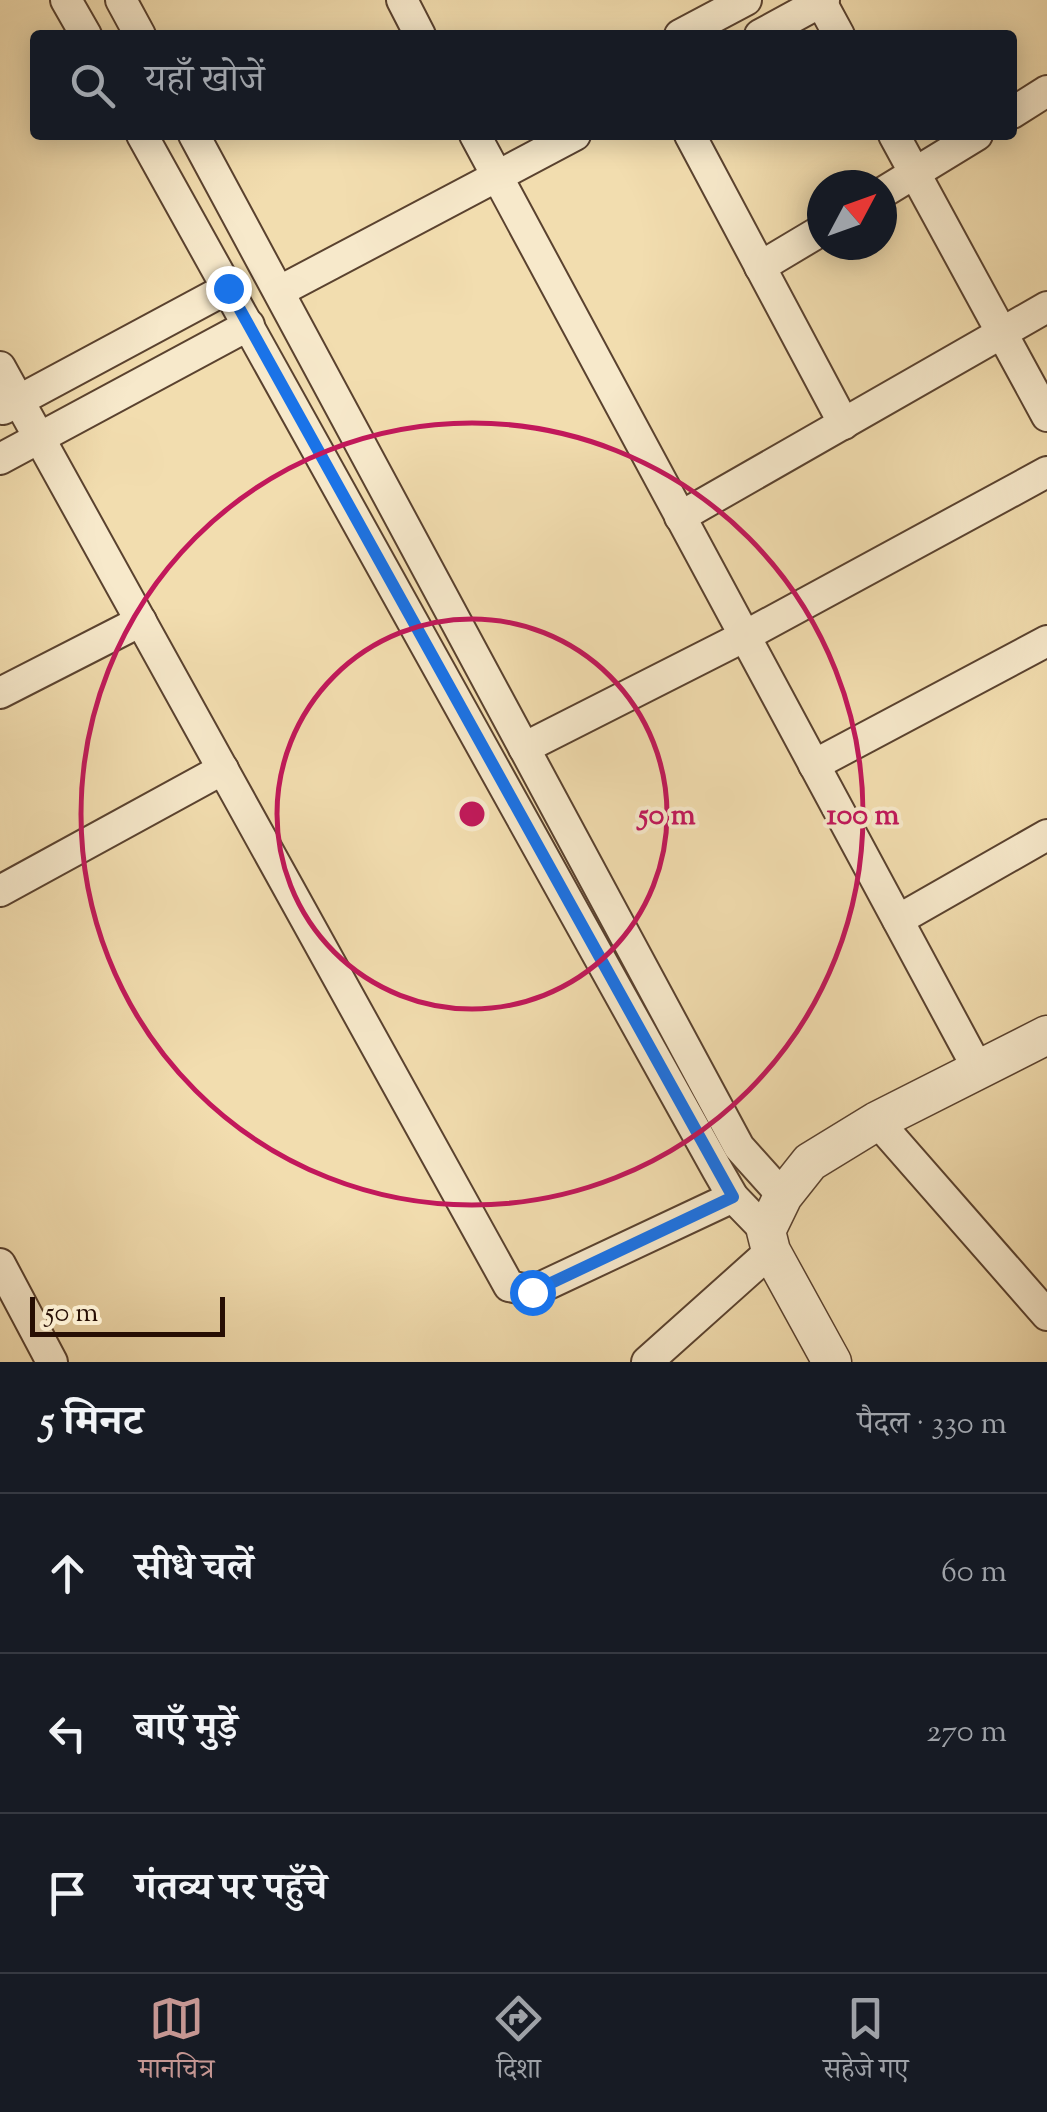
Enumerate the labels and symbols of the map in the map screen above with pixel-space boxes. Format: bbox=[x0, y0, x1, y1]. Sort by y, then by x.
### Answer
north arrow bbox=[807, 170, 897, 260]
route end bbox=[206, 266, 252, 312]
text: 50 m bbox=[636, 795, 696, 838]
text: 100 m bbox=[827, 795, 900, 838]
centre of rings bbox=[454, 796, 490, 832]
route start bbox=[510, 1270, 556, 1316]
scale bar bbox=[30, 1292, 225, 1336]

